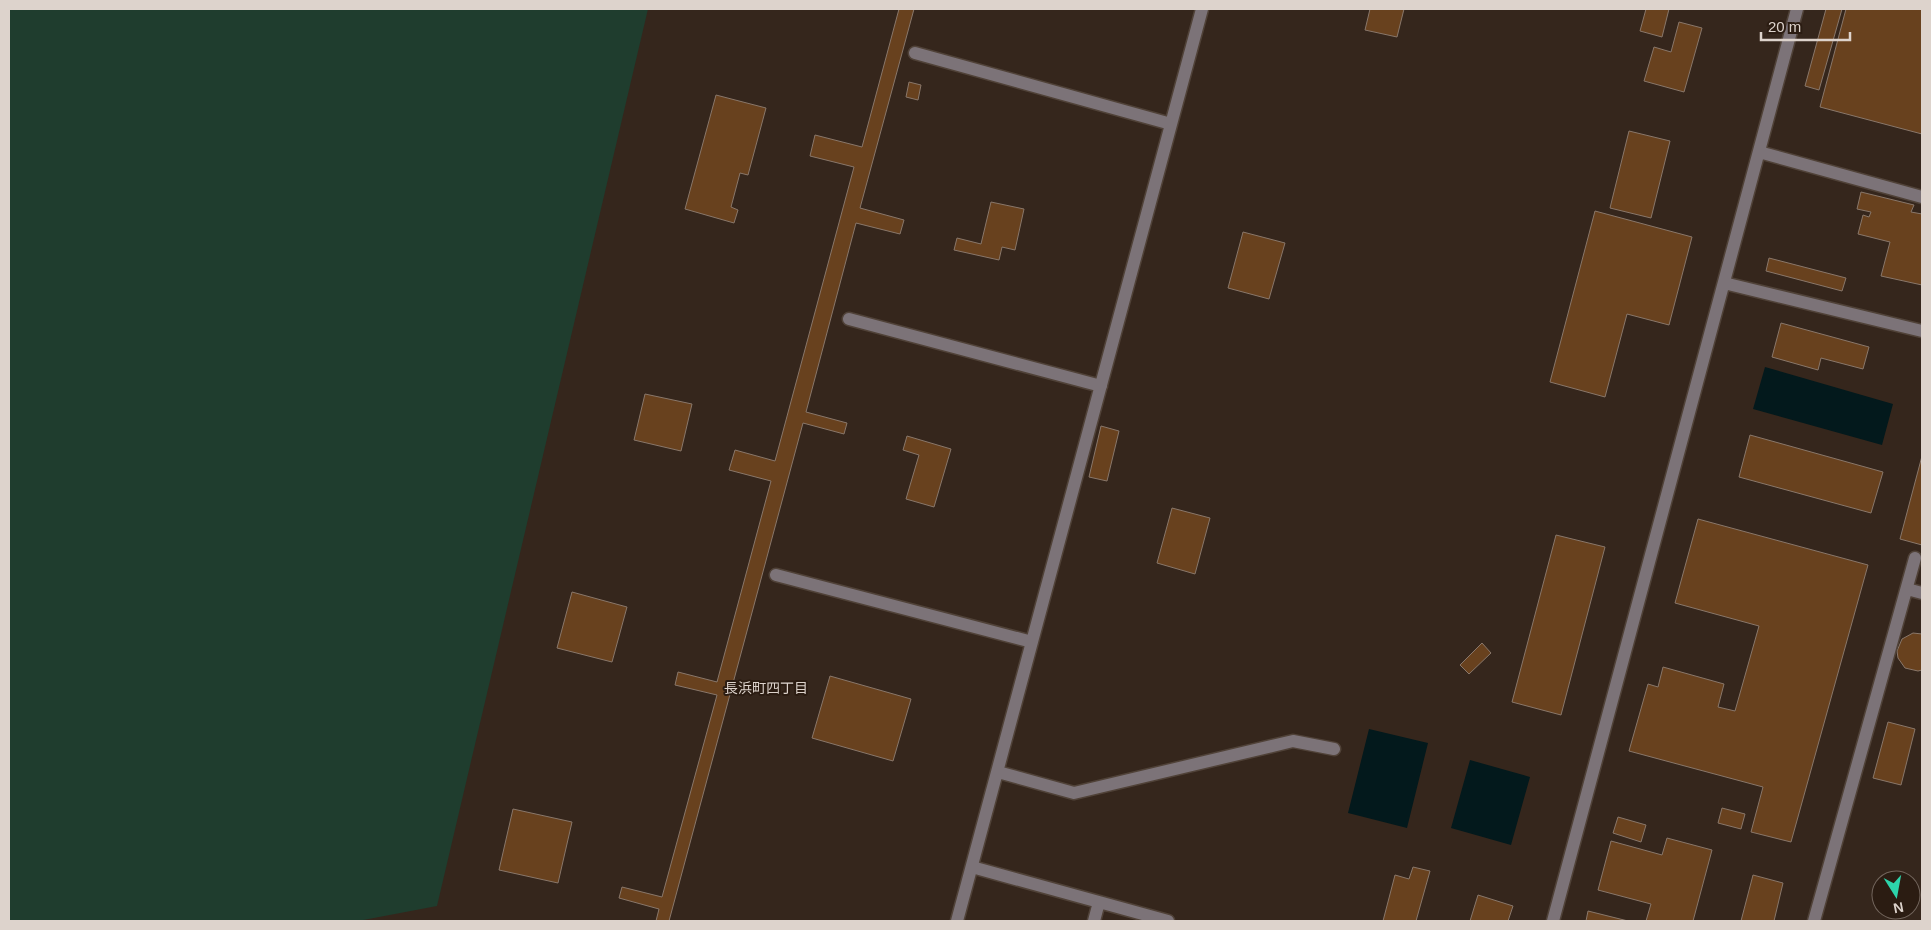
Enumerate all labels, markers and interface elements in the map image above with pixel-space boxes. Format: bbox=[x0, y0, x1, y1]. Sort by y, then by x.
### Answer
scale bar bbox=[1761, 10, 1850, 42]
text: 20 m bbox=[1768, 18, 1801, 35]
district label: 長浜町四丁目 bbox=[724, 680, 808, 696]
north arrow bbox=[1871, 870, 1921, 920]
text: N bbox=[1892, 899, 1905, 917]

